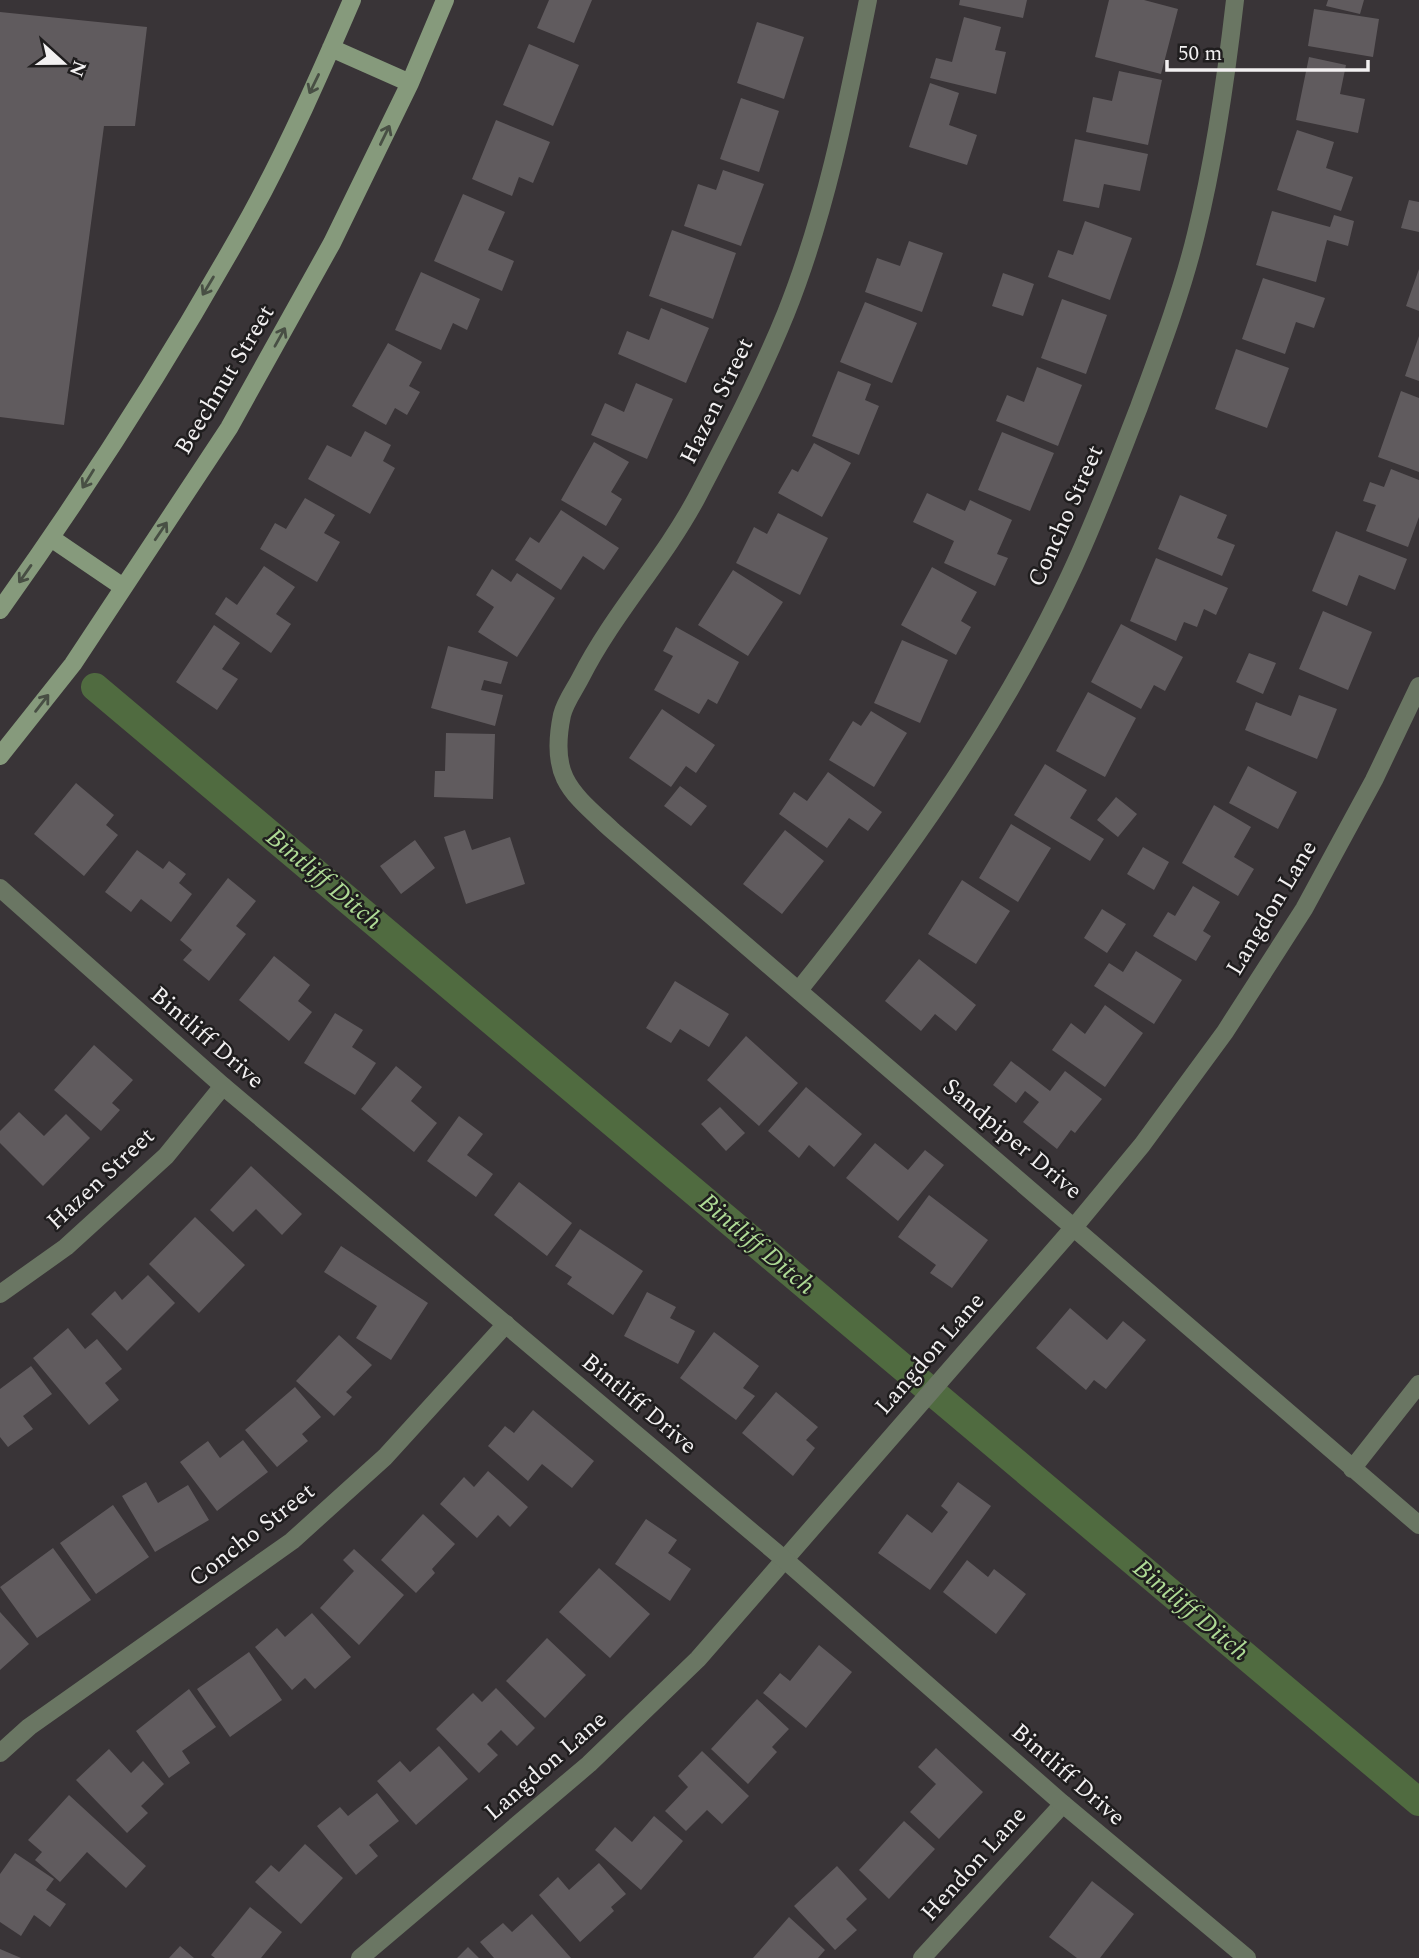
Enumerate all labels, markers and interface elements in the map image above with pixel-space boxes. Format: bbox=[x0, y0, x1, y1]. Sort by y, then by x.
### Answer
north arrow bbox=[28, 28, 98, 98]
scale bar bbox=[1167, 28, 1368, 72]
text: 50 m bbox=[1178, 38, 1222, 70]
text: N bbox=[61, 56, 94, 81]
one-way arrow bbox=[306, 73, 320, 94]
one-way arrow bbox=[379, 125, 392, 146]
one-way arrow bbox=[201, 275, 215, 295]
street label: Beechnut Street bbox=[166, 298, 284, 462]
one-way arrow bbox=[274, 327, 287, 348]
street label: Hazen Street bbox=[671, 332, 763, 470]
street label: Concho Street bbox=[1019, 439, 1113, 593]
one-way arrow bbox=[81, 469, 96, 488]
one-way arrow bbox=[154, 521, 168, 541]
one-way arrow bbox=[18, 564, 32, 583]
one-way arrow bbox=[35, 694, 50, 713]
water label: Bintliff Ditch bbox=[257, 818, 391, 940]
street label: Langdon Lane bbox=[1217, 833, 1327, 983]
street label: Bintliff Drive bbox=[142, 978, 272, 1098]
street label: Sandpiper Drive bbox=[934, 1070, 1090, 1208]
street label: Hazen Street bbox=[39, 1119, 163, 1239]
water label: Bintliff Ditch bbox=[690, 1183, 824, 1305]
street label: Langdon Lane bbox=[866, 1285, 994, 1423]
street label: Bintliff Drive bbox=[573, 1345, 705, 1463]
street label: Concho Street bbox=[181, 1474, 323, 1596]
water label: Bintliff Ditch bbox=[1124, 1549, 1258, 1671]
street label: Langdon Lane bbox=[477, 1702, 615, 1830]
street label: Bintliff Drive bbox=[1003, 1715, 1133, 1835]
street label: Hendon Lane bbox=[912, 1799, 1036, 1929]

